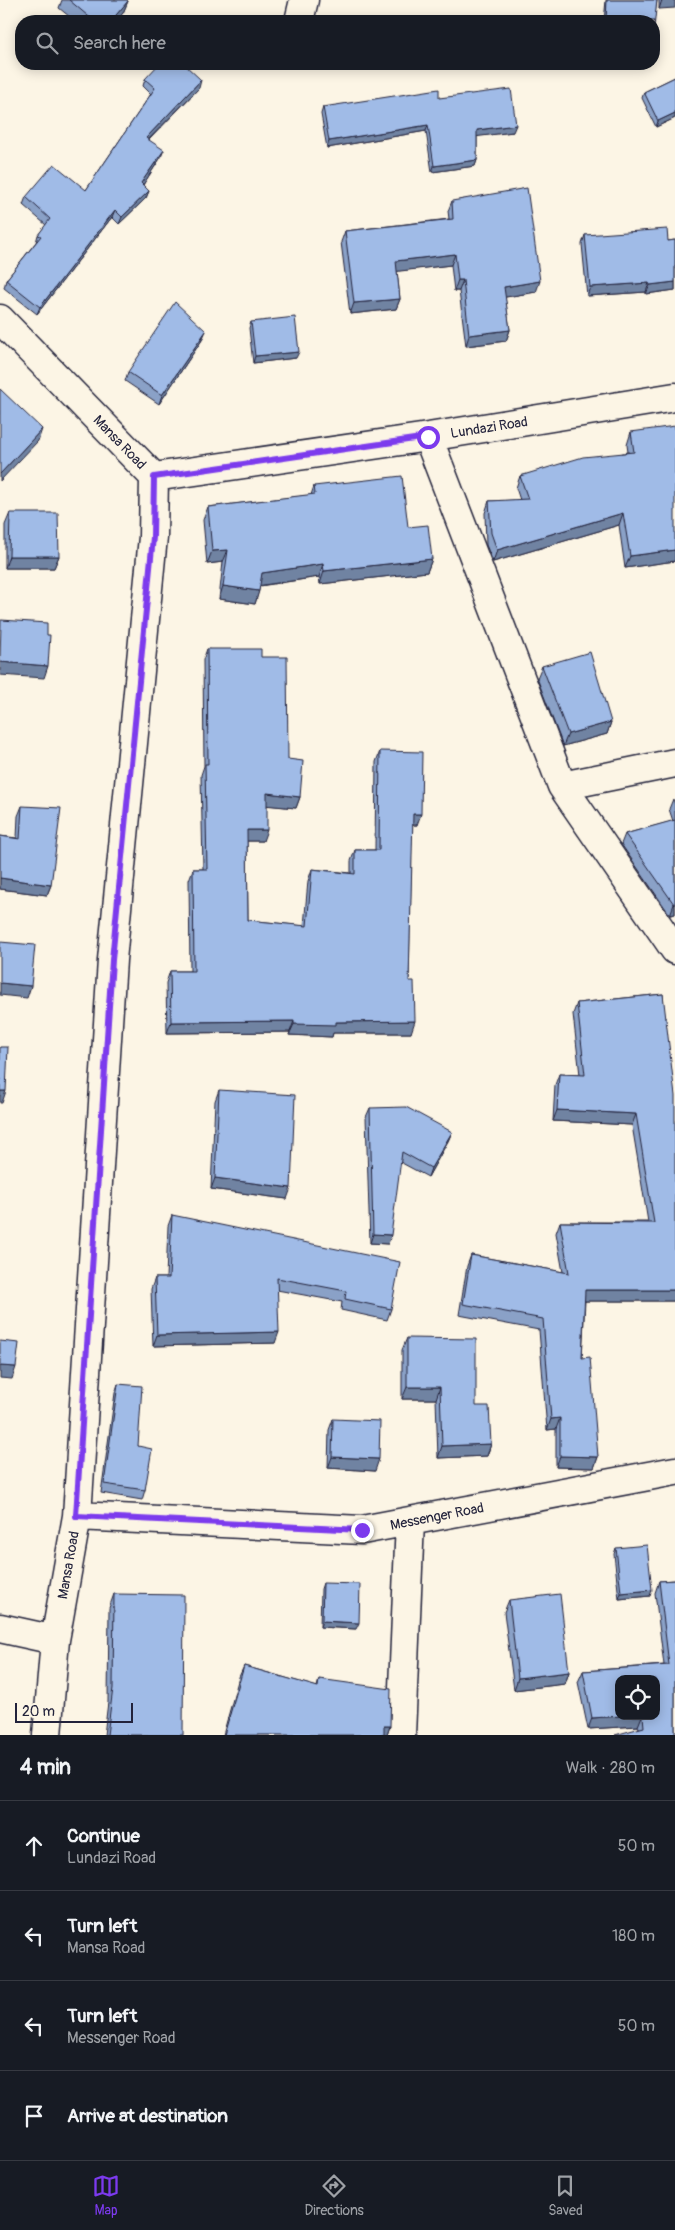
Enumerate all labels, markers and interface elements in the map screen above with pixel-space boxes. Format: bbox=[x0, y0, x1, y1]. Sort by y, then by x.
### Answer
search box bbox=[15, 15, 660, 70]
icon: search bbox=[33, 29, 61, 57]
text: Search here bbox=[73, 31, 166, 55]
street label: Mansa Road bbox=[90, 412, 150, 473]
street label: Lundazi Road bbox=[449, 413, 529, 442]
route start bbox=[417, 426, 440, 449]
street label: Messenger Road bbox=[389, 1499, 485, 1534]
route end bbox=[351, 1519, 374, 1542]
street label: Mansa Road bbox=[54, 1530, 83, 1600]
map controls bbox=[615, 1675, 660, 1720]
button: locate bbox=[615, 1675, 660, 1720]
scale bar bbox=[15, 1700, 132, 1723]
text: 20 m bbox=[22, 1703, 55, 1720]
text: 4 min bbox=[20, 1754, 71, 1781]
text: Walk · 280 m bbox=[566, 1758, 655, 1778]
text: Continue bbox=[67, 1824, 140, 1848]
icon: ahead bbox=[20, 1832, 48, 1860]
text: 50 m bbox=[618, 1836, 655, 1856]
text: Lundazi Road bbox=[67, 1848, 156, 1868]
text: Turn left bbox=[67, 1914, 137, 1938]
icon: left bbox=[20, 1922, 48, 1950]
text: 180 m bbox=[612, 1926, 655, 1946]
text: Mansa Road bbox=[67, 1938, 145, 1958]
text: Turn left bbox=[67, 2004, 137, 2028]
icon: left bbox=[20, 2012, 48, 2040]
text: 50 m bbox=[618, 2016, 655, 2036]
text: Messenger Road bbox=[67, 2028, 176, 2048]
icon: arrive bbox=[20, 2102, 48, 2130]
text: Arrive at destination bbox=[67, 2104, 228, 2128]
tab: Map bbox=[92, 2172, 120, 2219]
tab: Directions bbox=[304, 2172, 364, 2219]
tab: Saved bbox=[548, 2172, 583, 2219]

